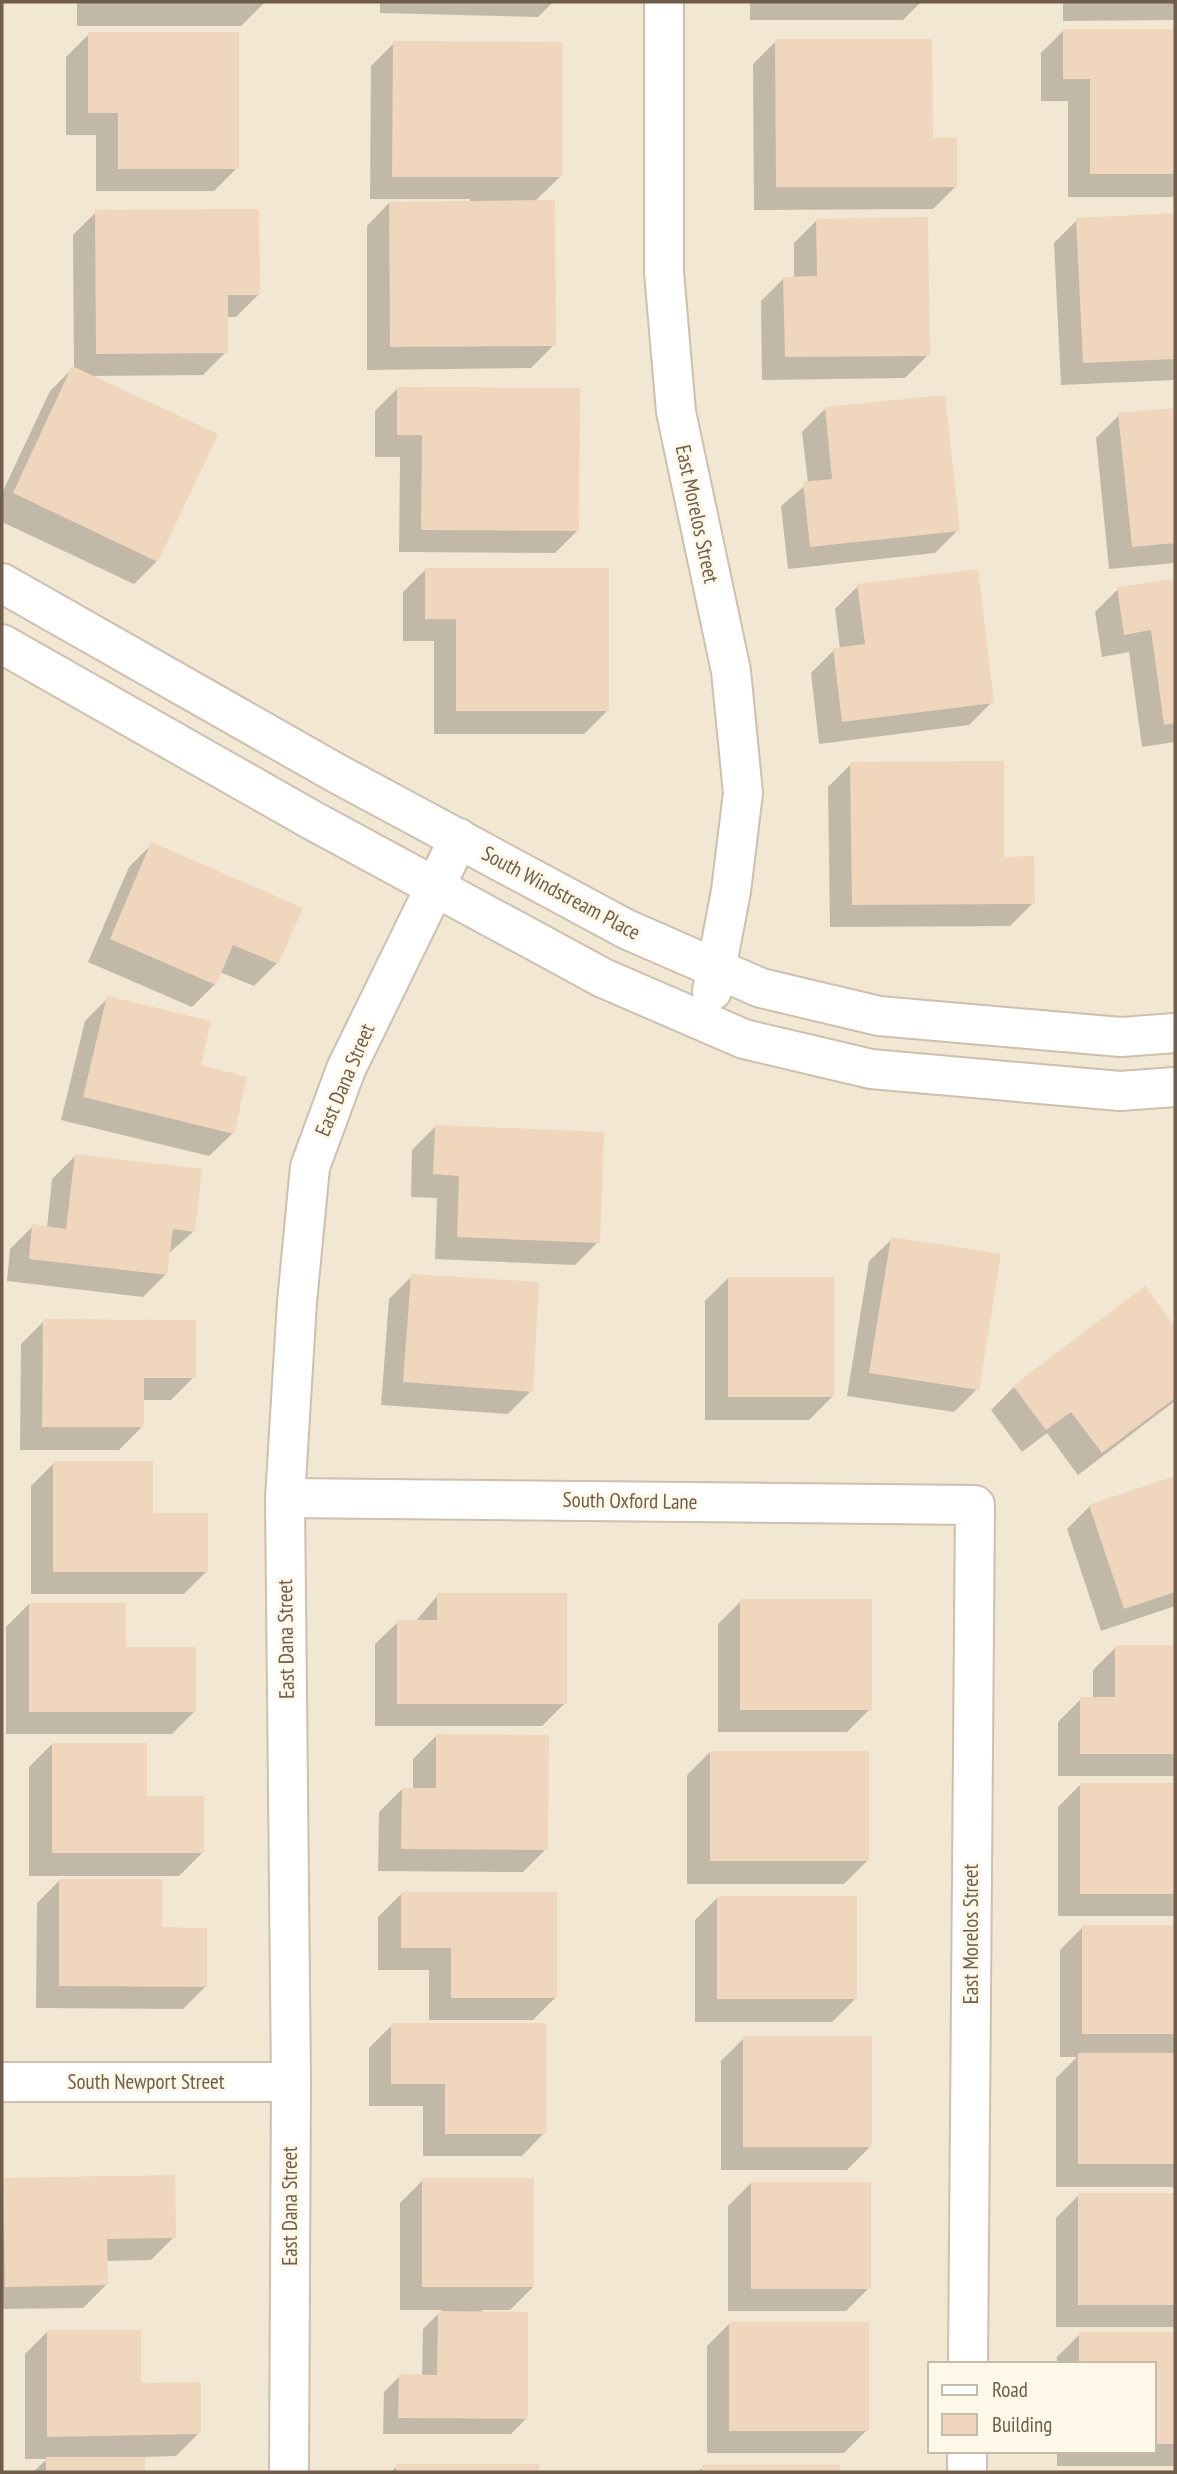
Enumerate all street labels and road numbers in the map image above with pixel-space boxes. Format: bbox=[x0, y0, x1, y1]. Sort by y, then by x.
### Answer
street label: East Morelos Street bbox=[670, 442, 725, 586]
street label: South Windstream Place bbox=[477, 839, 645, 946]
street label: East Dana Street bbox=[309, 1019, 380, 1140]
street label: South Oxford Lane bbox=[562, 1486, 698, 1515]
street label: East Dana Street bbox=[271, 1579, 300, 1699]
street label: East Morelos Street bbox=[957, 1863, 984, 2004]
street label: South Newport Street bbox=[68, 2068, 225, 2095]
street label: East Dana Street bbox=[276, 2146, 303, 2266]

